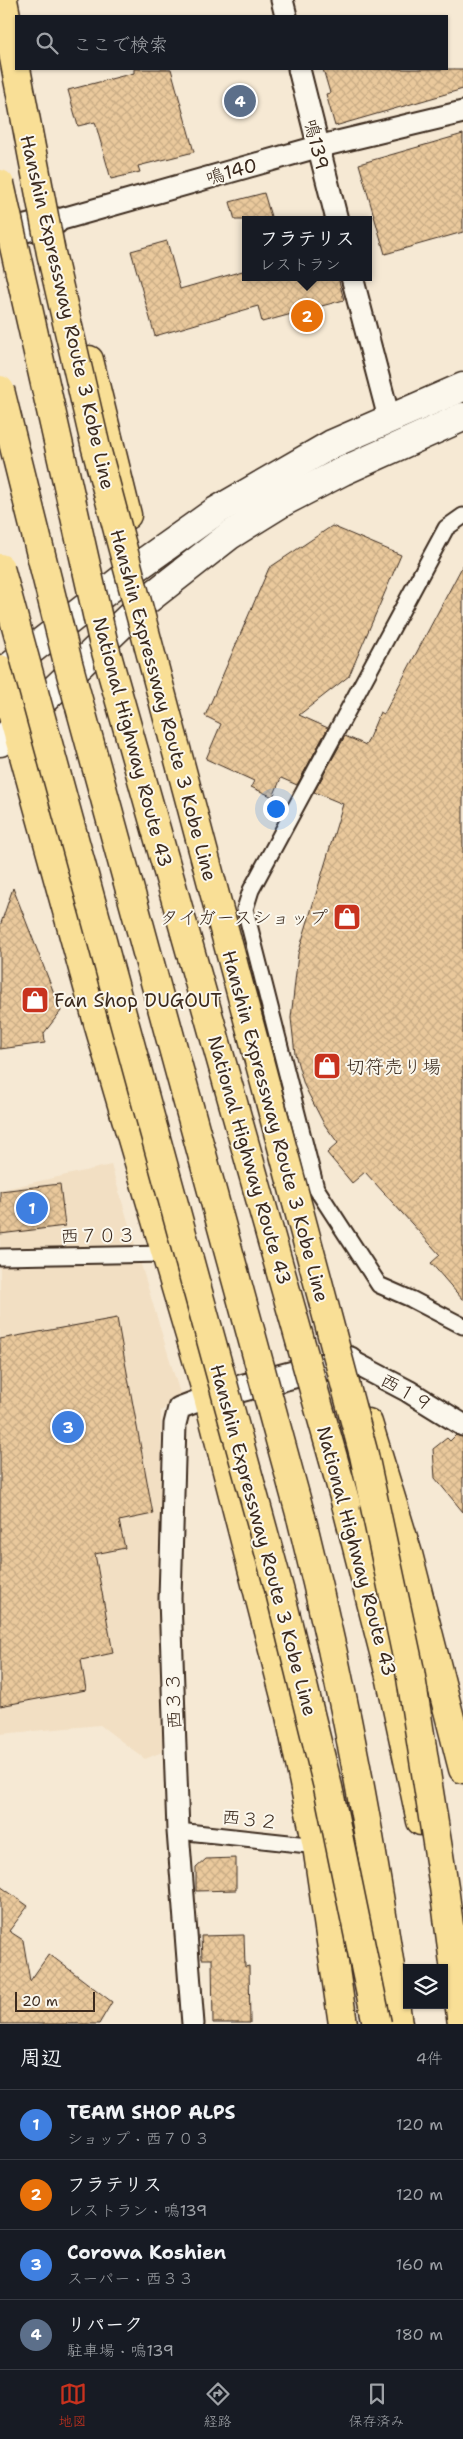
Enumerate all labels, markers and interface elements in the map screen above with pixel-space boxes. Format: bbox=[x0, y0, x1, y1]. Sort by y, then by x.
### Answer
search box bbox=[15, 15, 448, 70]
icon: search bbox=[33, 29, 61, 57]
text: ここで検索 bbox=[73, 32, 168, 57]
pin: 4 bbox=[224, 82, 256, 120]
street label: 鳴139 bbox=[298, 116, 335, 172]
street label: Hanshin Expressway Route 3 Kobe Line bbox=[14, 132, 121, 492]
street label: 鳴140 bbox=[202, 152, 260, 191]
popup bbox=[242, 216, 372, 281]
text: フラテリス bbox=[259, 226, 355, 251]
text: レストラン bbox=[259, 254, 341, 275]
pin: 2 bbox=[291, 297, 323, 335]
street label: Hanshin Expressway Route 3 Kobe Line bbox=[104, 527, 223, 884]
street label: National Highway Route 43 bbox=[87, 614, 178, 870]
your location bbox=[263, 796, 289, 822]
shop icon: タイガースショップ bbox=[332, 902, 362, 932]
place label: タイガースショップ bbox=[160, 905, 328, 930]
street label: Hanshin Expressway Route 3 Kobe Line bbox=[216, 948, 335, 1305]
shop icon: Fan Shop DUGOUT bbox=[20, 985, 50, 1015]
place label: Fan Shop DUGOUT bbox=[54, 988, 222, 1013]
street label: National Highway Route 43 bbox=[202, 1033, 297, 1288]
shop icon: 切符売り場 bbox=[312, 1051, 342, 1081]
place label: 切符売り場 bbox=[346, 1054, 441, 1079]
pin: 1 bbox=[16, 1189, 48, 1227]
street label: 西７０３ bbox=[60, 1222, 136, 1249]
street label: Hanshin Expressway Route 3 Kobe Line bbox=[204, 1362, 323, 1719]
street label: 西１９ bbox=[376, 1367, 438, 1418]
pin: 3 bbox=[52, 1408, 84, 1446]
street label: National Highway Route 43 bbox=[311, 1423, 402, 1679]
street label: 西３３ bbox=[160, 1672, 187, 1730]
street label: 西３２ bbox=[220, 1804, 280, 1835]
map controls bbox=[403, 1964, 448, 2009]
button: layers bbox=[403, 1964, 448, 2009]
scale bar bbox=[15, 1989, 95, 2012]
text: 20 m bbox=[22, 1992, 58, 2010]
text: 周辺 bbox=[20, 2044, 62, 2072]
text: 4件 bbox=[416, 2048, 443, 2069]
text: TEAM SHOP ALPS bbox=[67, 2100, 236, 2125]
text: 1 bbox=[32, 2114, 40, 2135]
text: 120 m bbox=[396, 2114, 443, 2135]
text: ショップ · 西７０３ bbox=[67, 2128, 210, 2149]
text: フラテリス bbox=[67, 2172, 162, 2197]
text: 2 bbox=[30, 2184, 42, 2205]
text: 120 m bbox=[396, 2184, 443, 2205]
text: レストラン · 鳴139 bbox=[67, 2200, 207, 2221]
text: Corowa Koshien bbox=[67, 2240, 226, 2265]
text: 3 bbox=[30, 2254, 42, 2275]
text: 160 m bbox=[396, 2254, 443, 2275]
text: スーパー · 西３３ bbox=[67, 2268, 194, 2289]
text: リパーク bbox=[67, 2312, 143, 2337]
text: 4 bbox=[30, 2324, 42, 2345]
text: 180 m bbox=[395, 2324, 443, 2345]
text: 駐車場 · 鳴139 bbox=[67, 2340, 174, 2361]
tab: 地図 bbox=[59, 2380, 87, 2430]
tab: 経路 bbox=[204, 2380, 232, 2430]
tab: 保存済み bbox=[349, 2380, 405, 2430]

